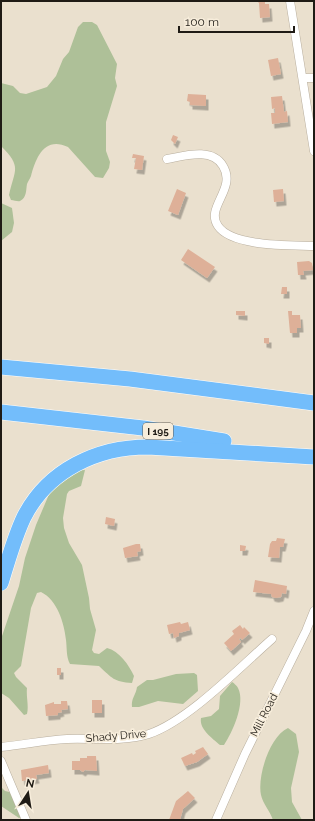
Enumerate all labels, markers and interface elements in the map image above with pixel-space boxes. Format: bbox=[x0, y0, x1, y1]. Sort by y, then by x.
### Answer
scale bar bbox=[179, 8, 294, 34]
text: 100 m bbox=[185, 15, 219, 29]
road number: I 195 bbox=[143, 423, 173, 439]
street label: Mill Road bbox=[248, 691, 281, 739]
street label: Shady Drive bbox=[85, 727, 147, 745]
north arrow bbox=[8, 773, 48, 813]
text: N bbox=[25, 776, 35, 791]

